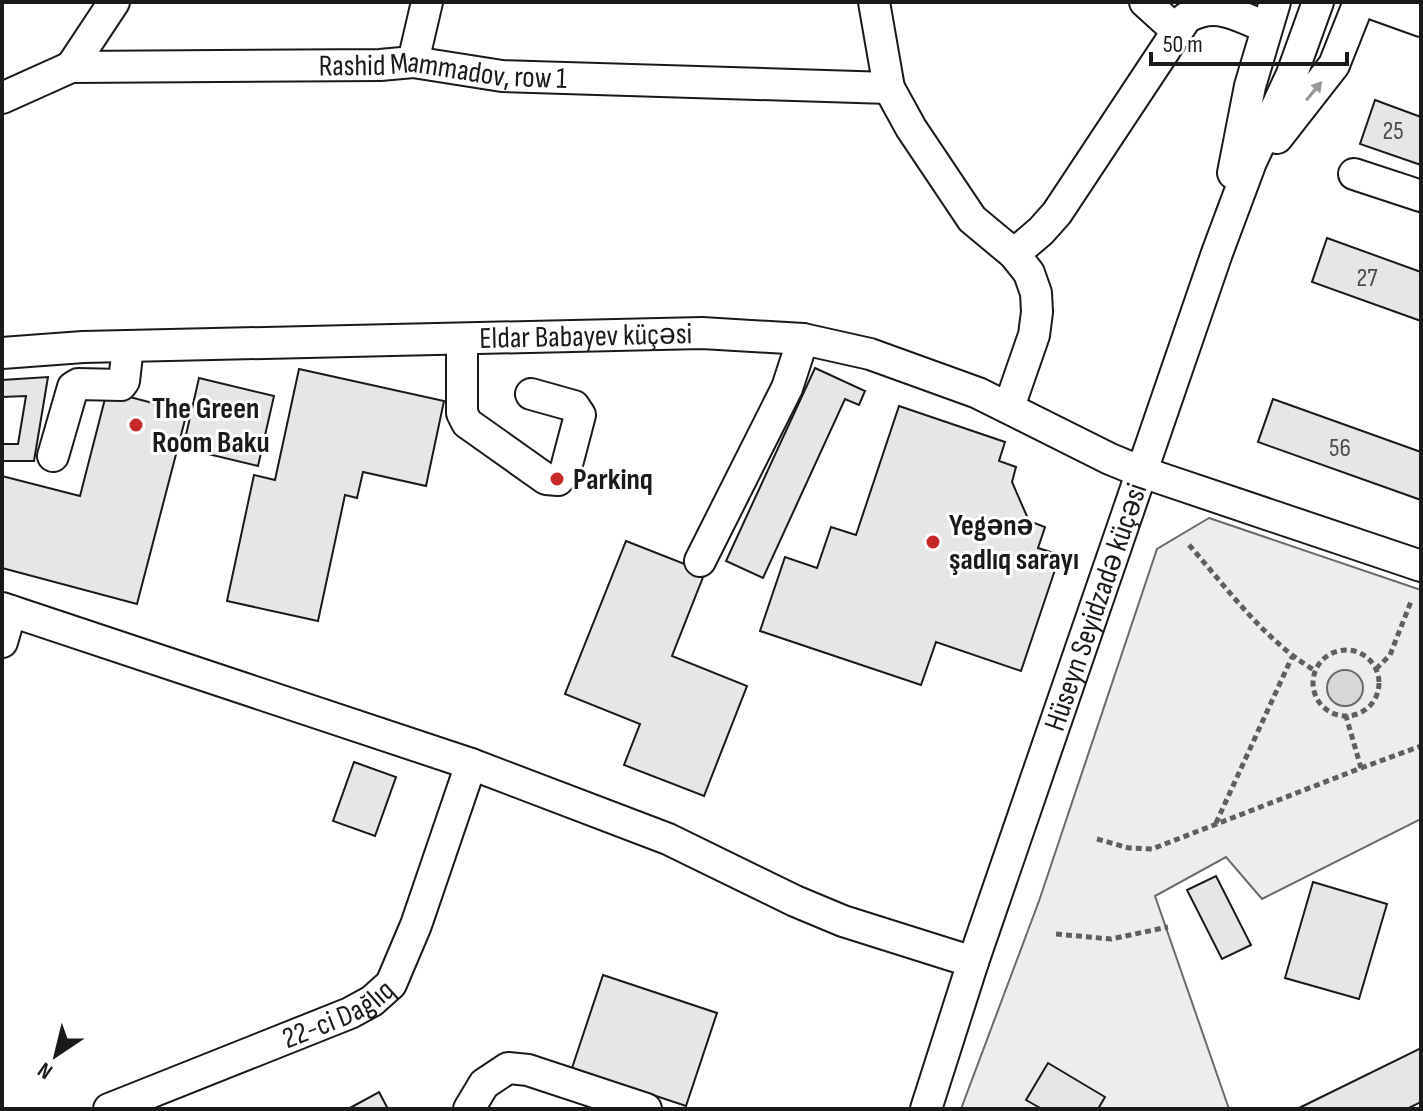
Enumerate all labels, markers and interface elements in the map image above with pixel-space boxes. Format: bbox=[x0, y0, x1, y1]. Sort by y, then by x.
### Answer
scale bar bbox=[1151, 16, 1347, 66]
text: 50 m bbox=[1163, 30, 1203, 59]
street label: Rashid Mammadov, row 1 bbox=[319, 44, 568, 97]
one-way arrow bbox=[1305, 82, 1322, 102]
house number: 25 bbox=[1382, 116, 1404, 147]
house number: 27 bbox=[1356, 263, 1378, 294]
street label: Eldar Babayev küçəsi bbox=[479, 316, 693, 357]
place label: The Green Room Baku bbox=[152, 391, 270, 461]
marker: The Green Room Baku bbox=[127, 416, 145, 434]
house number: 56 bbox=[1329, 433, 1351, 464]
place label: Parkinq bbox=[573, 462, 653, 498]
marker: Parkinq bbox=[548, 470, 566, 488]
street label: Hüseyn Seyidzadə küçəsi bbox=[1037, 479, 1155, 736]
place label: Yegənə şadlıq sarayı bbox=[949, 508, 1079, 578]
marker: Yegənə şadlıq sarayı bbox=[924, 533, 942, 551]
street label: 22-ci Dağlıq bbox=[277, 973, 402, 1057]
north arrow bbox=[16, 1015, 96, 1095]
text: N bbox=[33, 1056, 58, 1085]

